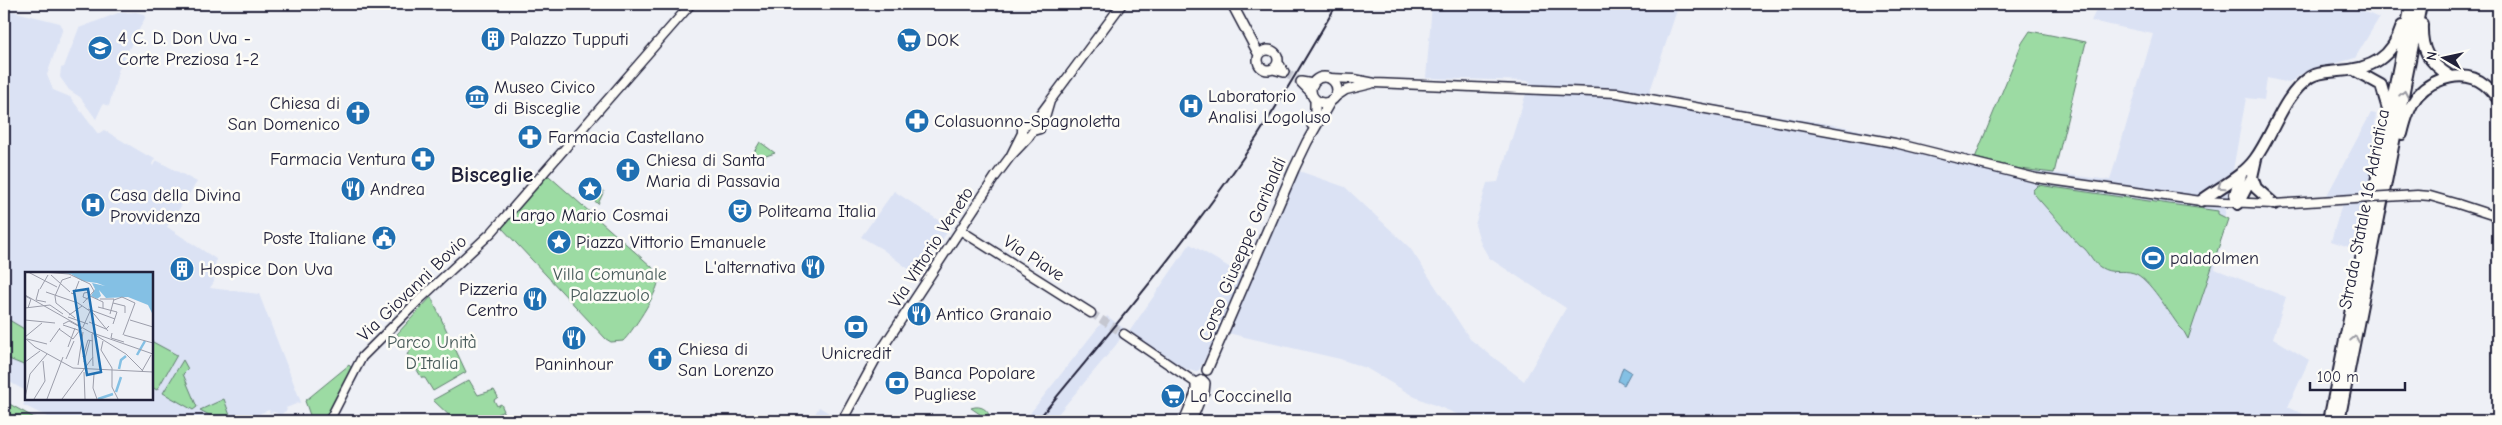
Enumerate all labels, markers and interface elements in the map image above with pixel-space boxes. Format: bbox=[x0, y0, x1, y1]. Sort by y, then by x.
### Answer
building icon: Palazzo Tupputi bbox=[480, 26, 506, 52]
supermarket icon: DOK bbox=[896, 27, 922, 53]
place label: 4 C. D. Don Uva - Corte Preziosa 1-2 bbox=[118, 28, 259, 70]
place label: Palazzo Tupputi bbox=[510, 29, 629, 50]
place label: DOK bbox=[926, 30, 959, 51]
north arrow bbox=[2420, 32, 2470, 82]
school or university icon: 4 C. D. Don Uva - Corte Preziosa 1-2 bbox=[87, 35, 113, 61]
text: N bbox=[2423, 50, 2441, 62]
place label: Museo Civico di Bisceglie bbox=[494, 77, 595, 119]
museum icon: Museo Civico di Bisceglie bbox=[464, 84, 490, 110]
place label: Laboratorio Analisi Logoluso bbox=[1208, 86, 1331, 128]
one-way arrow bbox=[2398, 89, 2408, 98]
place label: Chiesa di San Domenico bbox=[228, 93, 340, 135]
hospital icon: Laboratorio Analisi Logoluso bbox=[1178, 93, 1204, 119]
church icon: Chiesa di San Domenico bbox=[345, 100, 371, 126]
street label: Strada Statale 16 Adriatica bbox=[2335, 107, 2394, 311]
pharmacy icon: Colasuonno-Spagnoletta bbox=[904, 108, 930, 134]
place label: Colasuonno-Spagnoletta bbox=[934, 111, 1121, 132]
pharmacy icon: Farmacia Castellano bbox=[517, 124, 543, 150]
place label: Farmacia Castellano bbox=[548, 127, 704, 148]
pharmacy icon: Farmacia Ventura bbox=[410, 146, 436, 172]
place label: Farmacia Ventura bbox=[270, 149, 406, 170]
place label: Chiesa di Santa Maria di Passavia bbox=[646, 150, 780, 192]
street label: Corso Giuseppe Garibaldi bbox=[1194, 154, 1291, 344]
church icon: Chiesa di Santa Maria di Passavia bbox=[615, 157, 641, 183]
district label: Bisceglie bbox=[451, 162, 534, 188]
restaurant icon: Andrea bbox=[340, 176, 366, 202]
place icon: Largo Mario Cosmai bbox=[577, 176, 603, 202]
place label: Andrea bbox=[370, 179, 425, 200]
one-way arrow bbox=[2218, 180, 2227, 189]
street label: Via Vittorio Veneto bbox=[885, 183, 978, 312]
place label: Casa della Divina Provvidenza bbox=[110, 185, 241, 227]
hospital icon: Casa della Divina Provvidenza bbox=[80, 192, 106, 218]
theatre icon: Politeama Italia bbox=[727, 198, 753, 224]
place label: Politeama Italia bbox=[758, 201, 876, 222]
place label: Largo Mario Cosmai bbox=[512, 205, 669, 226]
public building icon: Poste Italiane bbox=[371, 225, 397, 251]
place label: Poste Italiane bbox=[263, 228, 366, 249]
place icon: Piazza Vittorio Emanuele bbox=[546, 229, 572, 255]
street label: Via Giovanni Bovio bbox=[353, 231, 471, 346]
street label: Via Piave bbox=[999, 231, 1068, 286]
place label: Piazza Vittorio Emanuele bbox=[576, 232, 766, 253]
sports icon: paladolmen bbox=[2140, 245, 2166, 271]
place label: paladolmen bbox=[2170, 248, 2259, 269]
restaurant icon: L'alternativa bbox=[800, 254, 826, 280]
building icon: Hospice Don Uva bbox=[169, 256, 195, 282]
place label: L'alternativa bbox=[705, 257, 796, 278]
place label: Hospice Don Uva bbox=[200, 259, 333, 280]
park label: Villa Comunale Palazzuolo bbox=[553, 264, 667, 306]
inset map bbox=[25, 272, 152, 400]
place label: Pizzeria Centro bbox=[459, 279, 518, 321]
restaurant icon: Pizzeria Centro bbox=[522, 286, 548, 312]
restaurant icon: Antico Granaio bbox=[906, 301, 932, 327]
place label: Antico Granaio bbox=[936, 304, 1052, 325]
bank icon: Unicredit bbox=[843, 314, 869, 340]
restaurant icon: Paninhour bbox=[561, 325, 587, 351]
park label: Parco Unità D'Italia bbox=[387, 332, 477, 374]
one-way arrow bbox=[2350, 335, 2360, 343]
place label: Chiesa di San Lorenzo bbox=[678, 339, 774, 381]
place label: Unicredit bbox=[821, 343, 892, 364]
church icon: Chiesa di San Lorenzo bbox=[647, 346, 673, 372]
place label: Paninhour bbox=[535, 354, 614, 375]
scale bar bbox=[2310, 360, 2404, 392]
place label: Banca Popolare Pugliese bbox=[914, 363, 1035, 405]
text: 100 m bbox=[2317, 368, 2359, 386]
bank icon: Banca Popolare Pugliese bbox=[884, 370, 910, 396]
supermarket icon: La Coccinella bbox=[1160, 383, 1186, 409]
place label: La Coccinella bbox=[1190, 386, 1292, 407]

